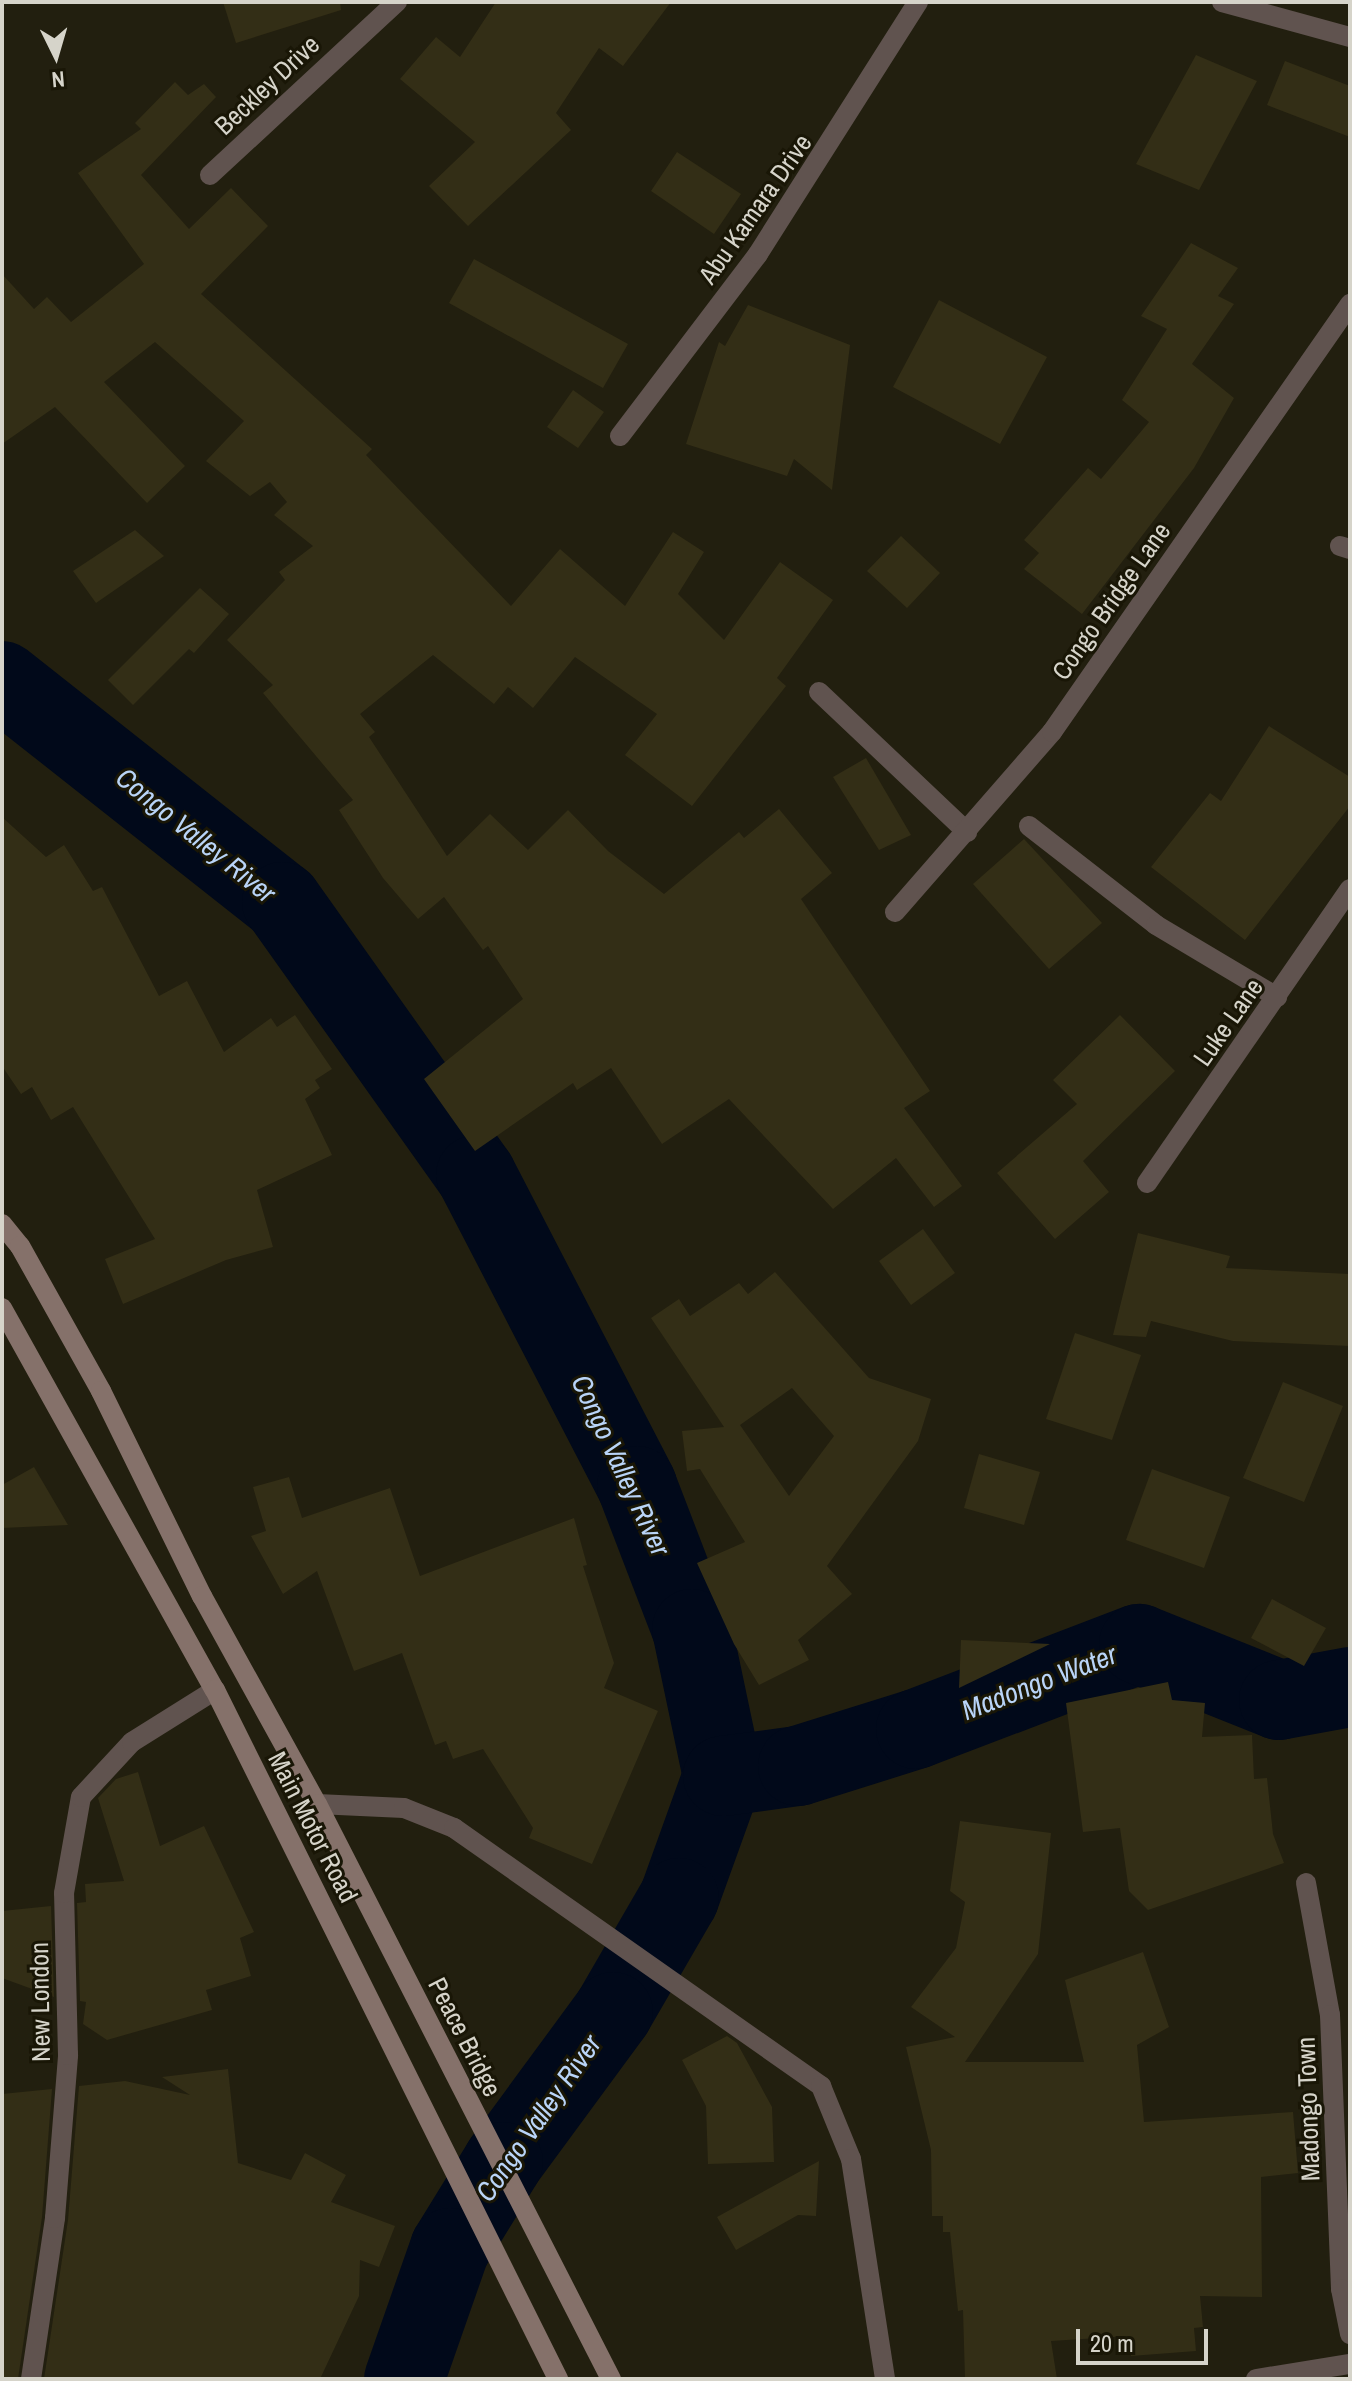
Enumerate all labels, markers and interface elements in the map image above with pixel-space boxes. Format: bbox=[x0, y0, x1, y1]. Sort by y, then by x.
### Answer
north arrow bbox=[16, 16, 96, 96]
street label: Beckley Drive bbox=[208, 29, 326, 141]
text: N bbox=[50, 64, 66, 95]
street label: Abu Kamara Drive bbox=[692, 128, 818, 290]
street label: Congo Bridge Lane bbox=[1045, 516, 1177, 686]
water label: Congo Valley River bbox=[109, 760, 283, 910]
street label: Luke Lane bbox=[1187, 972, 1269, 1072]
water label: Congo Valley River bbox=[564, 1369, 678, 1561]
water label: Madongo Water bbox=[957, 1637, 1121, 1727]
street label: Main Motor Road bbox=[262, 1747, 364, 1907]
street label: New London bbox=[23, 1942, 57, 2062]
street label: Peace Bridge bbox=[422, 1972, 508, 2102]
water label: Congo Valley River bbox=[468, 2028, 608, 2208]
street label: Madongo Town bbox=[1290, 2036, 1326, 2182]
scale bar bbox=[1080, 2313, 1212, 2363]
text: 20 m bbox=[1090, 2327, 1134, 2359]

